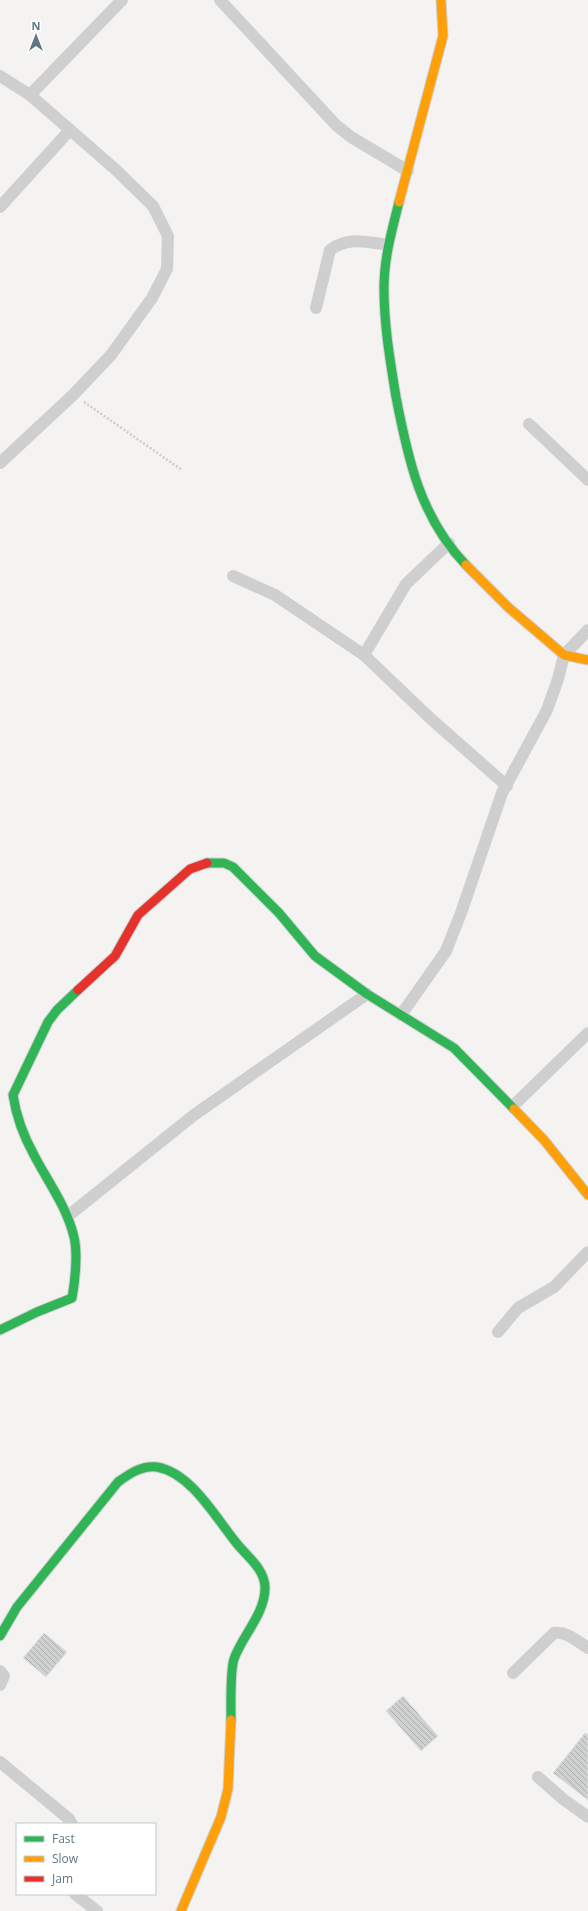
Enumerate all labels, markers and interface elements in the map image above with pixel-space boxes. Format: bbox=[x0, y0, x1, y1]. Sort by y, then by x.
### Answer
north arrow bbox=[16, 16, 56, 56]
text: N bbox=[32, 18, 40, 33]
legend bbox=[16, 1823, 156, 1895]
text: Fast bbox=[52, 1830, 75, 1847]
text: Slow bbox=[52, 1850, 79, 1867]
text: Jam bbox=[51, 1870, 73, 1887]

